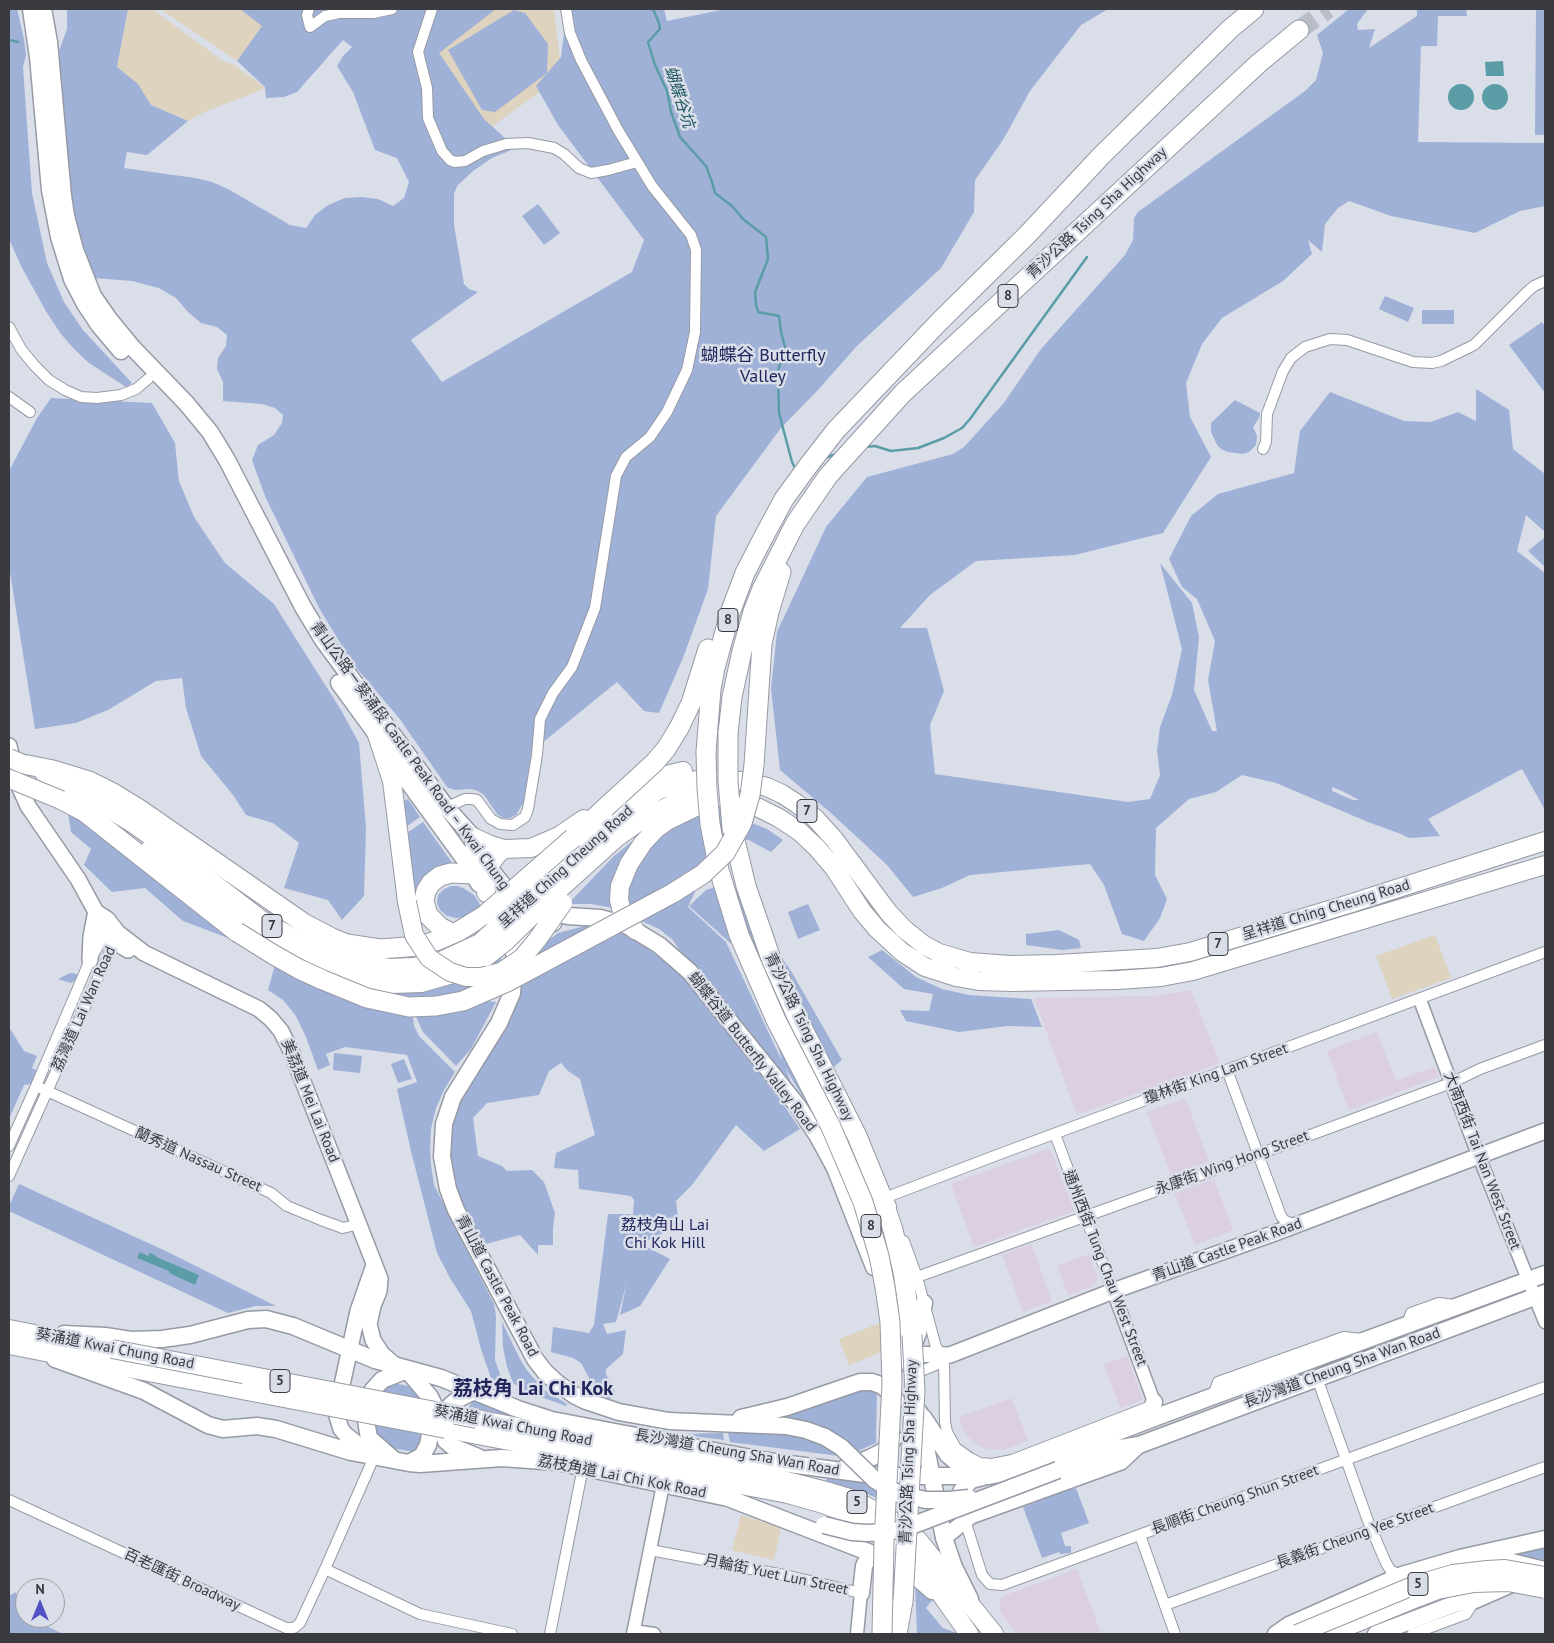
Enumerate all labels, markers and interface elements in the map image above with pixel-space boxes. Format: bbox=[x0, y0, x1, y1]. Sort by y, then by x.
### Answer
water label: 蝴蝶谷坑 bbox=[660, 64, 698, 130]
street label: 青沙公路 Tsing Sha Highway bbox=[1023, 143, 1171, 283]
road number: 8 bbox=[998, 284, 1018, 308]
district label: 蝴蝶谷 Butterfly Valley bbox=[700, 345, 826, 388]
road number: 8 bbox=[718, 608, 738, 632]
street label: 青山公路－葵涌段 Castle Peak Road – Kwai Chung bbox=[307, 618, 513, 894]
road number: 7 bbox=[797, 799, 817, 822]
street label: 呈祥道 Ching Cheung Road bbox=[495, 802, 637, 932]
street label: 呈祥道 Ching Cheung Road bbox=[1240, 876, 1412, 944]
road number: 7 bbox=[262, 914, 282, 938]
road number: 7 bbox=[1208, 932, 1228, 956]
street label: 荔灣道 Lai Wan Road bbox=[48, 944, 120, 1074]
street label: 青沙公路 Tsing Sha Highway bbox=[760, 950, 858, 1124]
street label: 蝴蝶谷道 Butterfly Valley Road bbox=[684, 969, 820, 1135]
street label: 美荔道 Mei Lai Road bbox=[277, 1037, 343, 1165]
street label: 瓊林街 King Lam Street bbox=[1142, 1040, 1290, 1108]
street label: 大南西街 Tai Nan West Street bbox=[1440, 1070, 1524, 1252]
street label: 蘭秀道 Nassau Street bbox=[132, 1124, 264, 1196]
street label: 永康街 Wing Hong Street bbox=[1153, 1127, 1311, 1199]
street label: 通州西街 Tung Chau West Street bbox=[1059, 1167, 1151, 1369]
street label: 青山道 Castle Peak Road bbox=[452, 1212, 542, 1360]
road number: 8 bbox=[861, 1214, 881, 1238]
district label: 荔枝角山 Lai Chi Kok Hill bbox=[617, 1215, 713, 1253]
street label: 青山道 Castle Peak Road bbox=[1150, 1215, 1304, 1285]
street label: 長沙灣道 Cheung Sha Wan Road bbox=[1241, 1324, 1443, 1412]
street label: 葵涌道 Kwai Chung Road bbox=[34, 1325, 196, 1373]
street label: 青沙公路 Tsing Sha Highway bbox=[897, 1359, 921, 1545]
road number: 5 bbox=[270, 1370, 290, 1392]
district label: 荔枝角 Lai Chi Kok bbox=[453, 1377, 613, 1401]
street label: 葵涌道 Kwai Chung Road bbox=[432, 1402, 594, 1450]
street label: 長沙灣道 Cheung Sha Wan Road bbox=[633, 1426, 841, 1480]
street label: 荔枝角道 Lai Chi Kok Road bbox=[536, 1452, 708, 1502]
street label: 長順街 Cheung Shun Street bbox=[1149, 1461, 1321, 1539]
road number: 5 bbox=[847, 1490, 867, 1514]
street label: 長義街 Cheung Yee Street bbox=[1274, 1499, 1436, 1573]
street label: 百老匯街 Broadway bbox=[121, 1545, 243, 1615]
street label: 月輪街 Yuet Lun Street bbox=[702, 1551, 850, 1599]
road number: 5 bbox=[1408, 1572, 1428, 1596]
north arrow bbox=[15, 1578, 65, 1628]
text: N bbox=[35, 1580, 45, 1598]

